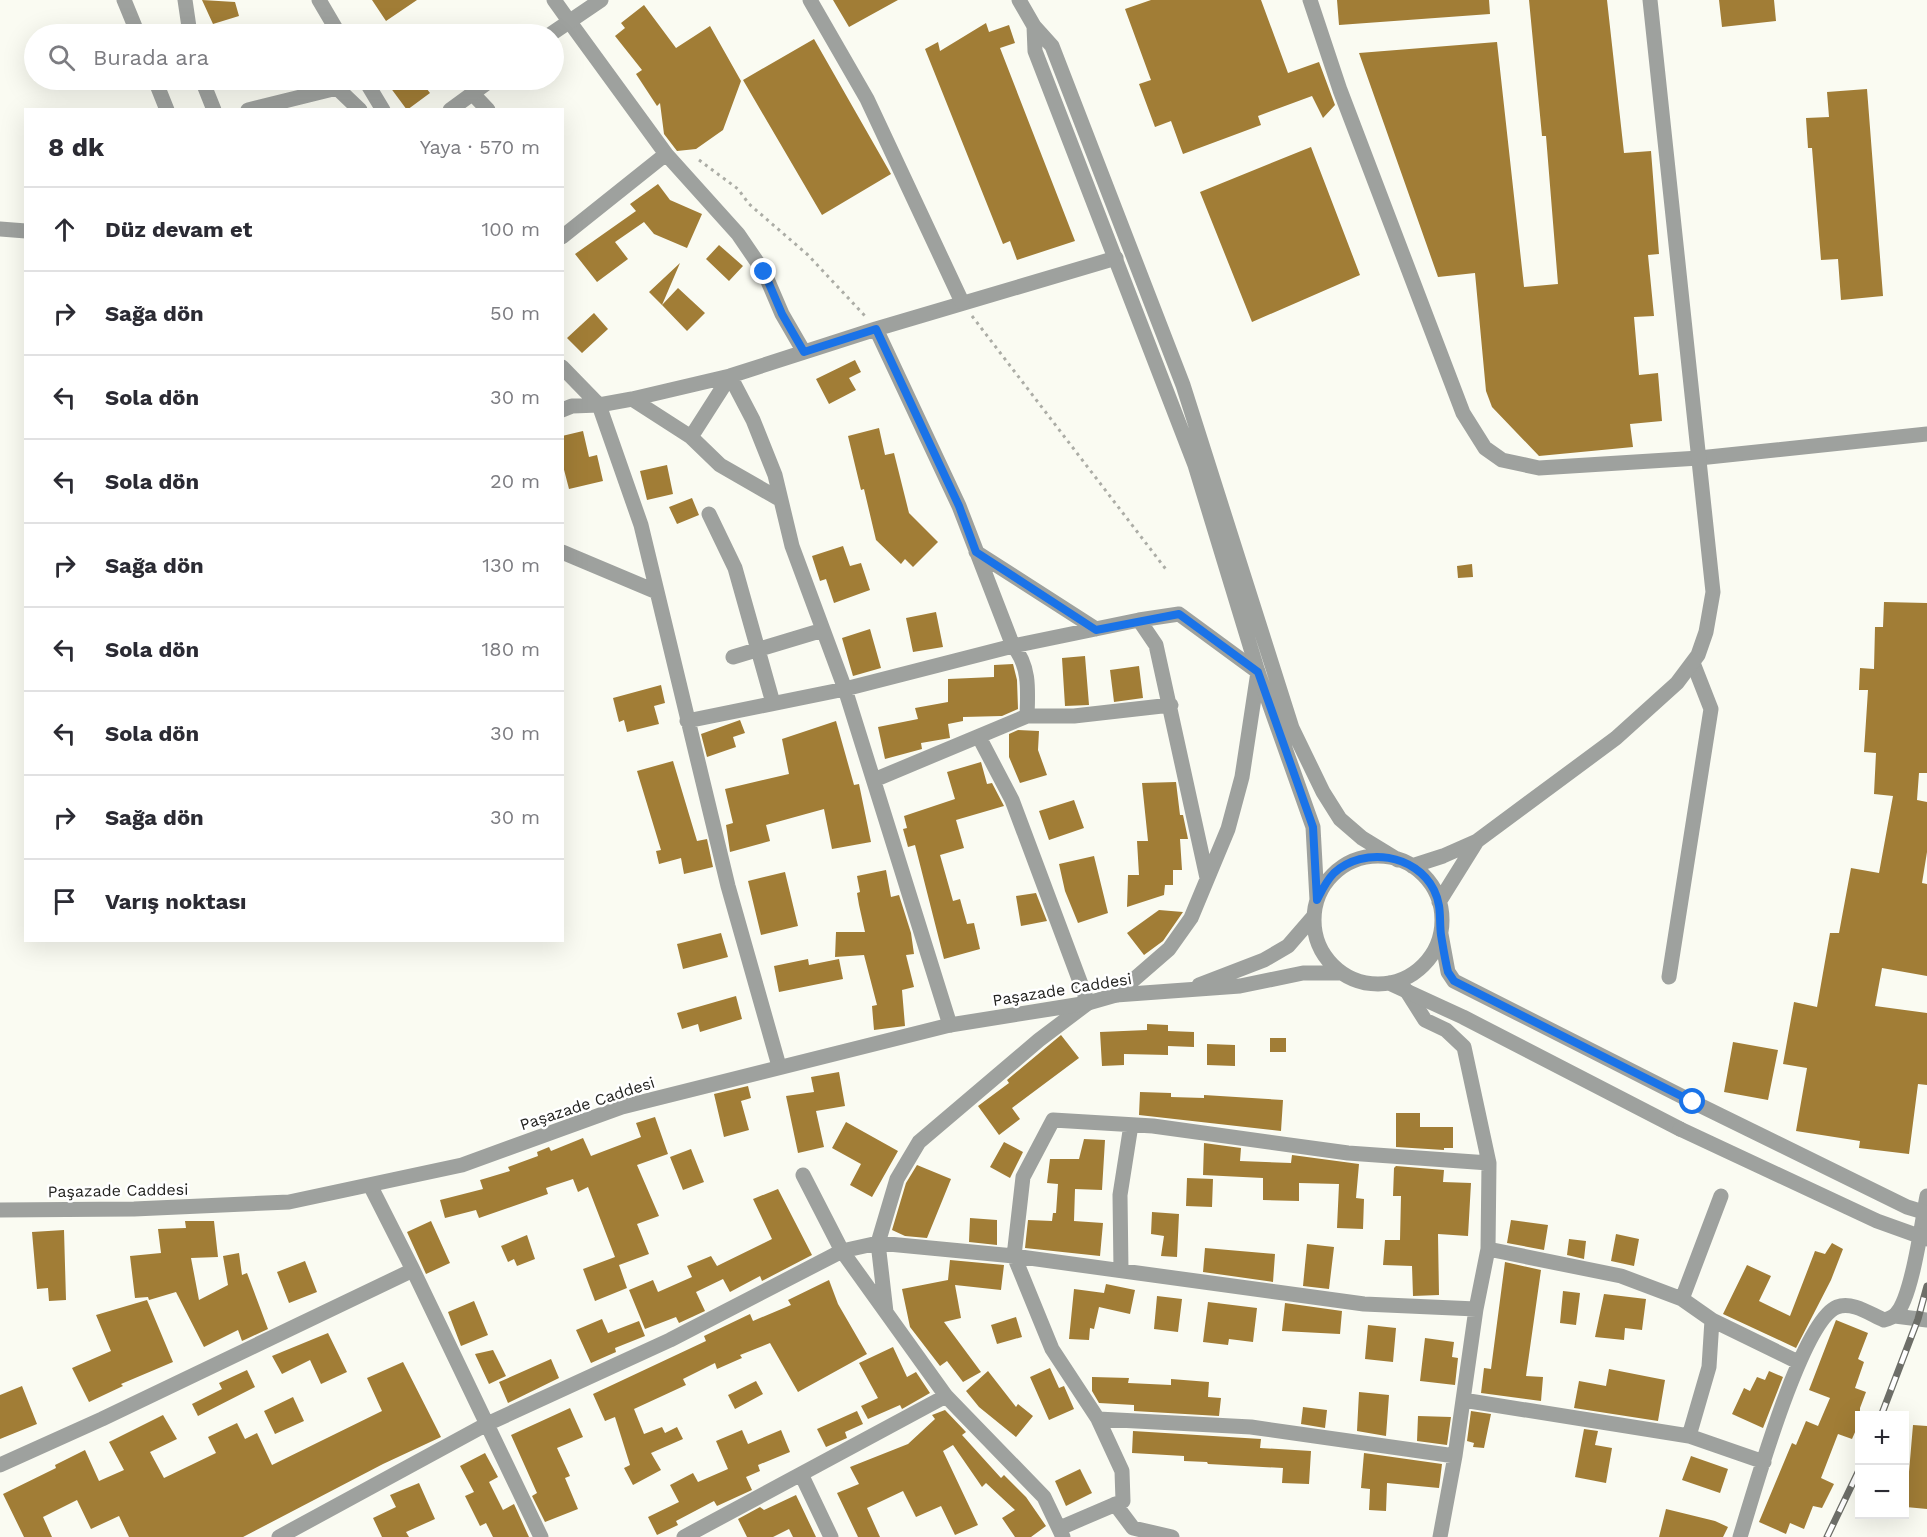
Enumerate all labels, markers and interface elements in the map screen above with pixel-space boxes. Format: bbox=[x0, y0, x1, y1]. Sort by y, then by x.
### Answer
search box bbox=[24, 24, 564, 90]
icon: search bbox=[45, 41, 78, 74]
text: Burada ara bbox=[93, 45, 209, 70]
text: 8 dk bbox=[48, 132, 104, 162]
text: Yaya · 570 m bbox=[420, 135, 540, 159]
icon: ahead bbox=[48, 213, 81, 246]
text: Düz devam et bbox=[105, 217, 252, 242]
text: 100 m bbox=[481, 217, 540, 241]
route end bbox=[750, 258, 776, 284]
icon: right bbox=[48, 297, 81, 330]
text: Sağa dön bbox=[105, 301, 204, 326]
text: 50 m bbox=[490, 301, 540, 325]
icon: left bbox=[48, 381, 81, 414]
text: Sola dön bbox=[105, 385, 199, 410]
text: 30 m bbox=[490, 385, 540, 409]
icon: left bbox=[48, 465, 81, 498]
text: Sola dön bbox=[105, 469, 199, 494]
text: 20 m bbox=[490, 469, 540, 493]
icon: right bbox=[48, 549, 81, 582]
text: Sağa dön bbox=[105, 553, 204, 578]
text: 130 m bbox=[482, 553, 540, 577]
icon: left bbox=[48, 633, 81, 666]
text: Sola dön bbox=[105, 637, 199, 662]
text: 180 m bbox=[482, 637, 540, 661]
icon: left bbox=[48, 717, 81, 750]
text: Sola dön bbox=[105, 721, 199, 746]
text: 30 m bbox=[490, 721, 540, 745]
icon: right bbox=[48, 801, 81, 834]
text: Sağa dön bbox=[105, 805, 204, 830]
text: 30 m bbox=[490, 805, 540, 829]
icon: arrive bbox=[48, 885, 81, 918]
text: Varış noktası bbox=[105, 889, 247, 914]
street label: Paşazade Caddesi bbox=[991, 969, 1133, 1010]
street label: Paşazade Caddesi bbox=[517, 1073, 657, 1134]
route start bbox=[1679, 1088, 1705, 1114]
street label: Paşazade Caddesi bbox=[48, 1180, 188, 1201]
map controls bbox=[1855, 1411, 1909, 1519]
button: + bbox=[1855, 1411, 1909, 1465]
button: − bbox=[1855, 1465, 1909, 1519]

